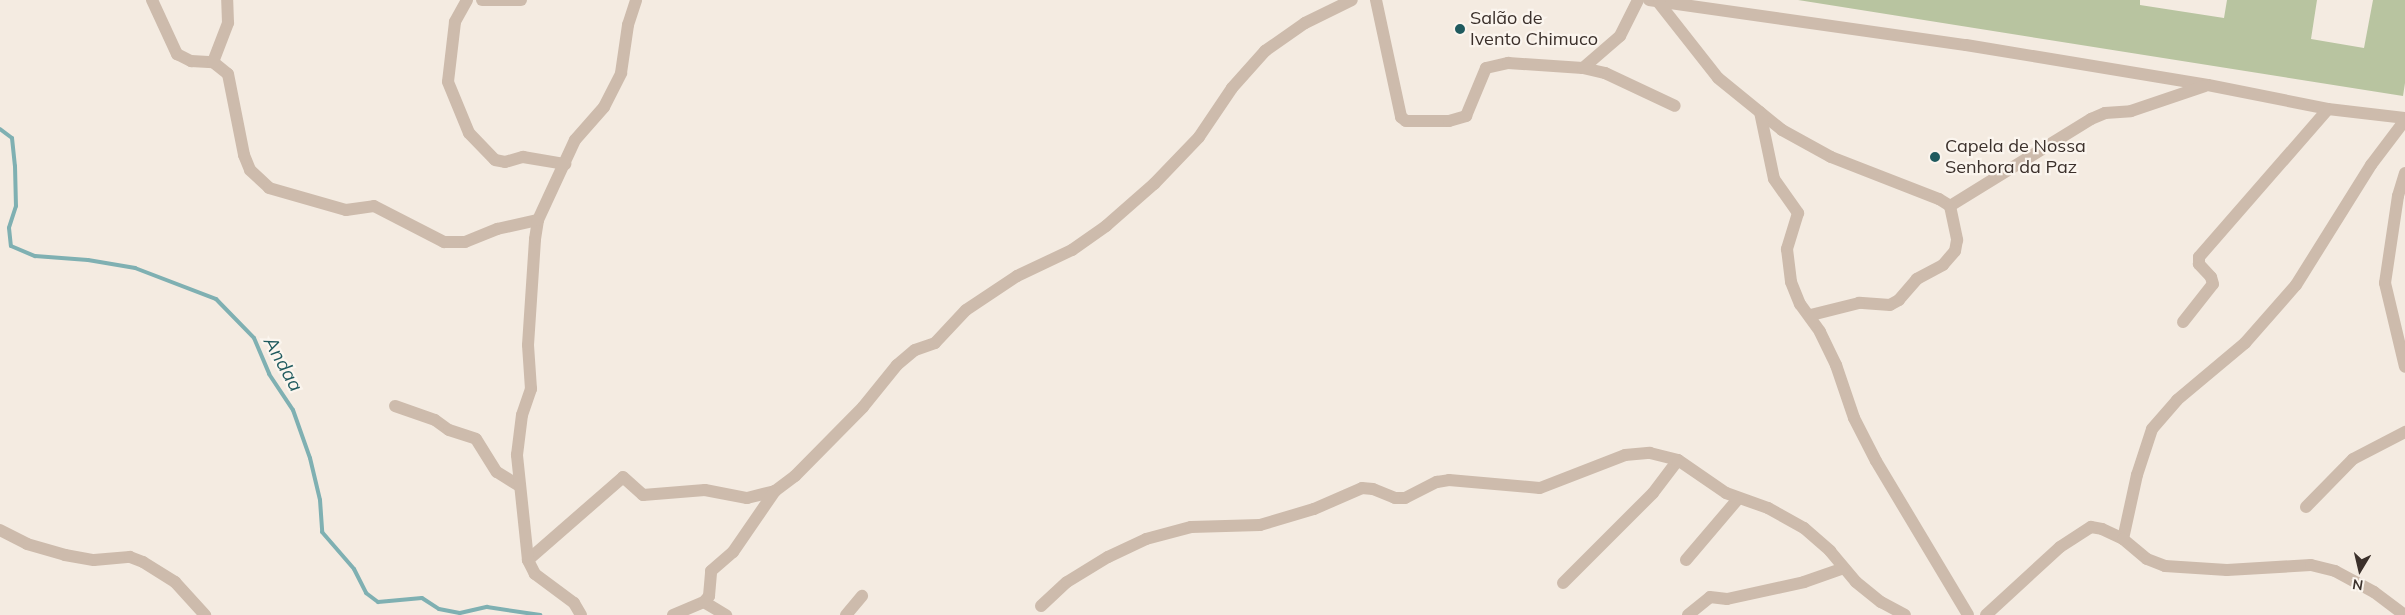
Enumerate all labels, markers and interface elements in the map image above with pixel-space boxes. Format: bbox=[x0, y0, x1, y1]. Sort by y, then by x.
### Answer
place label: Salão de Ivento Chimuco bbox=[1470, 8, 1598, 50]
marker: Salão de Ivento Chimuco bbox=[1454, 23, 1466, 35]
place label: Capela de Nossa Senhora da Paz bbox=[1945, 136, 2086, 178]
marker: Capela de Nossa Senhora da Paz bbox=[1929, 151, 1941, 163]
water label: Andaa bbox=[259, 333, 307, 395]
north arrow bbox=[2335, 545, 2385, 595]
text: N bbox=[2351, 575, 2364, 595]

